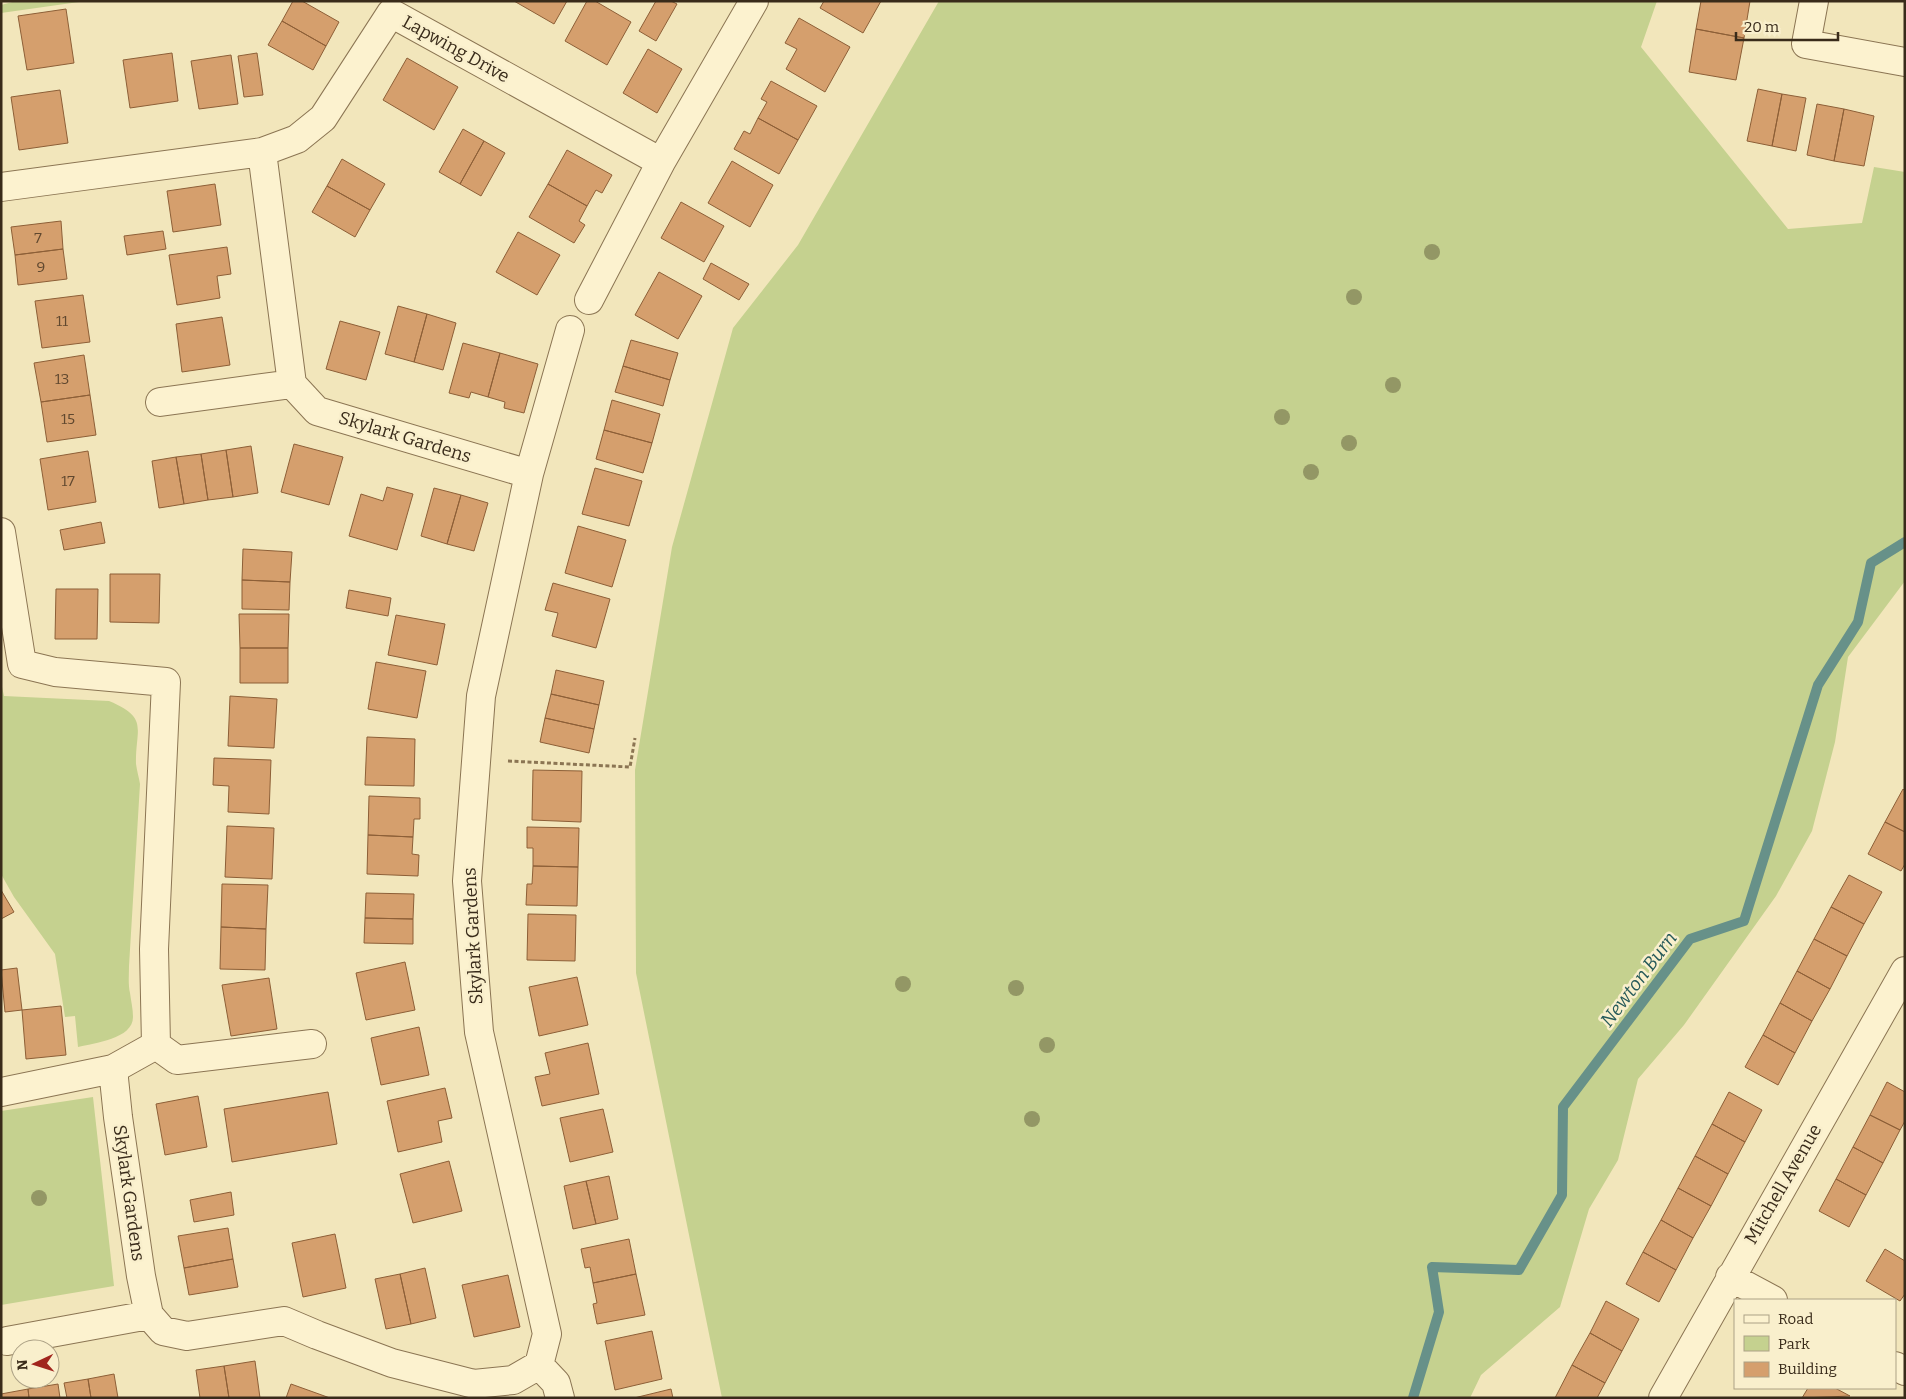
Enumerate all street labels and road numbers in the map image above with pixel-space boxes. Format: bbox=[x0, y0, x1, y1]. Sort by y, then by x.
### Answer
street label: Lapwing Drive bbox=[399, 11, 513, 87]
street label: Skylark Gardens bbox=[336, 406, 474, 468]
street label: Skylark Gardens bbox=[458, 867, 488, 1005]
street label: Mitchell Avenue bbox=[1740, 1120, 1826, 1248]
street label: Skylark Gardens bbox=[109, 1123, 149, 1263]

